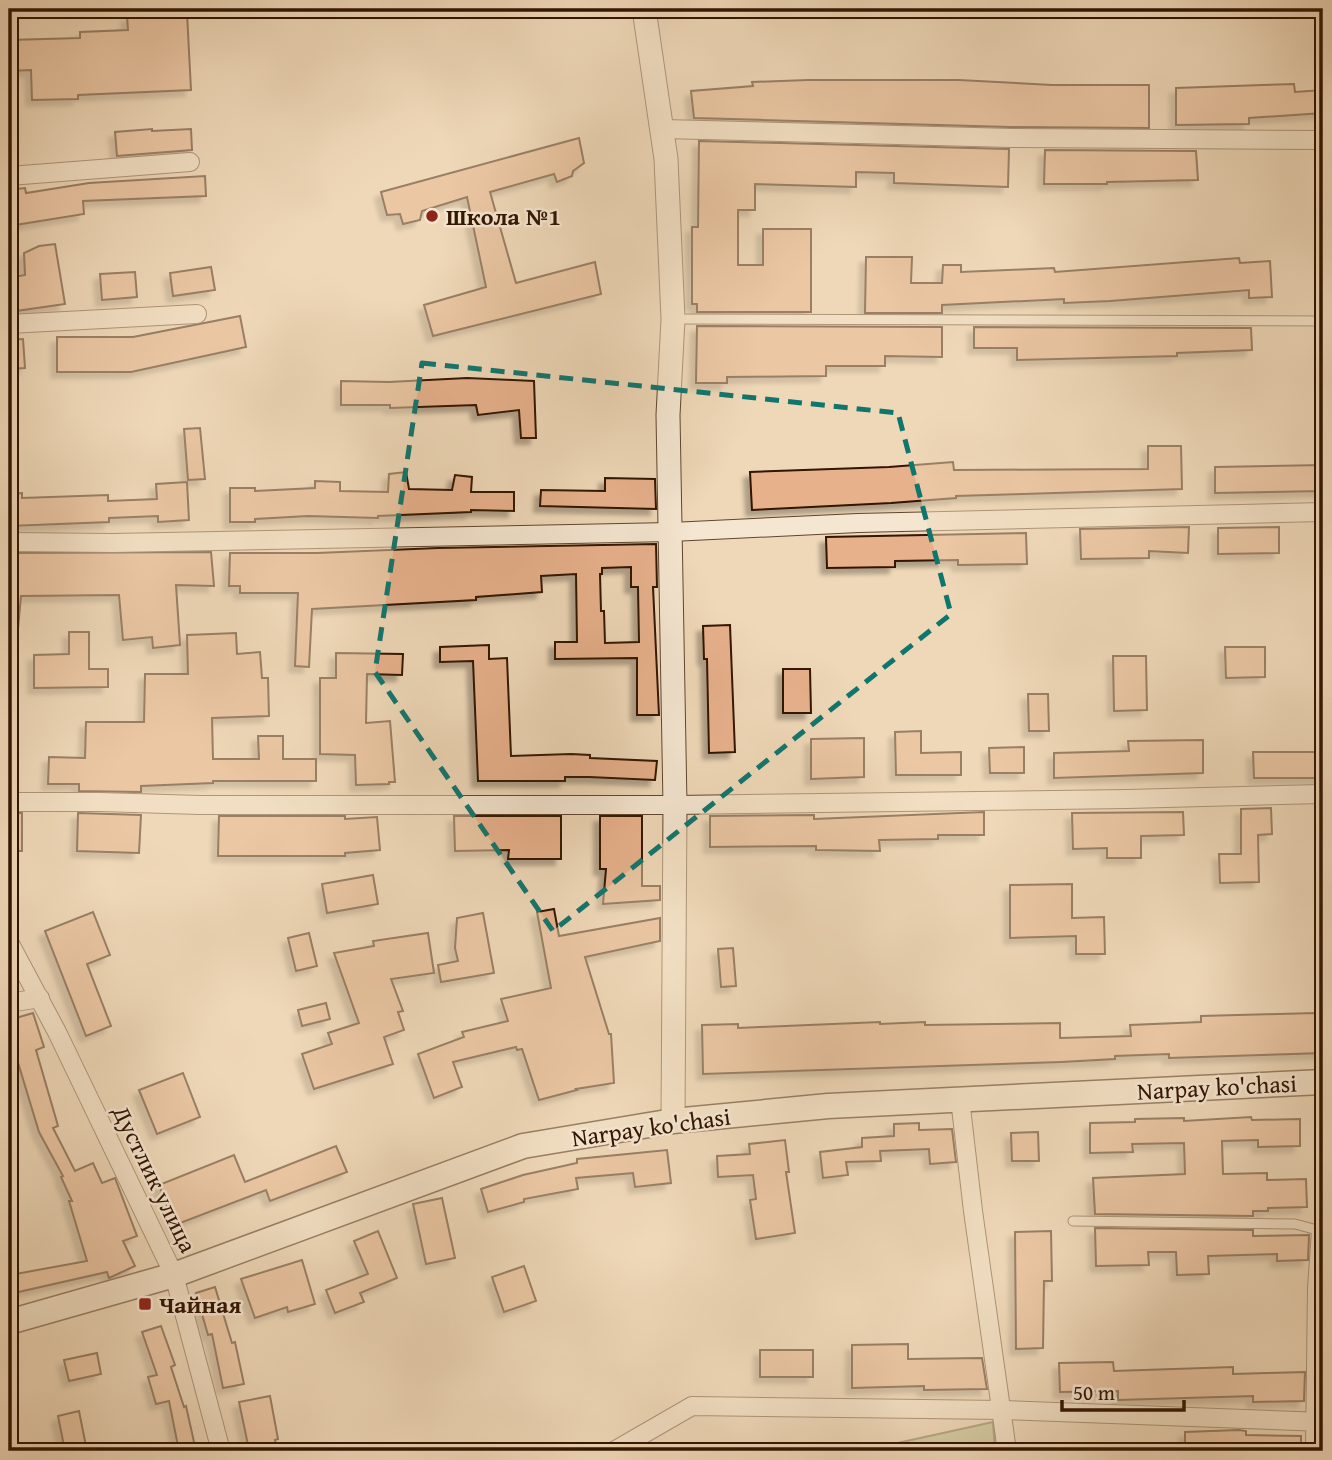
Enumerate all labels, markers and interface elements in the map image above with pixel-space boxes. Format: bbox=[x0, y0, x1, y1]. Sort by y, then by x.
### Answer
place label: Школа №1 bbox=[446, 199, 561, 234]
marker: Школа №1 bbox=[424, 208, 440, 224]
street label: Narpay ko'chasi bbox=[1136, 1065, 1298, 1109]
street label: Дустлик улица bbox=[104, 1099, 206, 1259]
street label: Narpay ko'chasi bbox=[569, 1099, 733, 1155]
place label: Чайная bbox=[159, 1287, 242, 1322]
marker: Чайная bbox=[137, 1296, 153, 1312]
scale bar bbox=[1062, 1369, 1185, 1413]
text: 50 m bbox=[1073, 1377, 1115, 1408]

